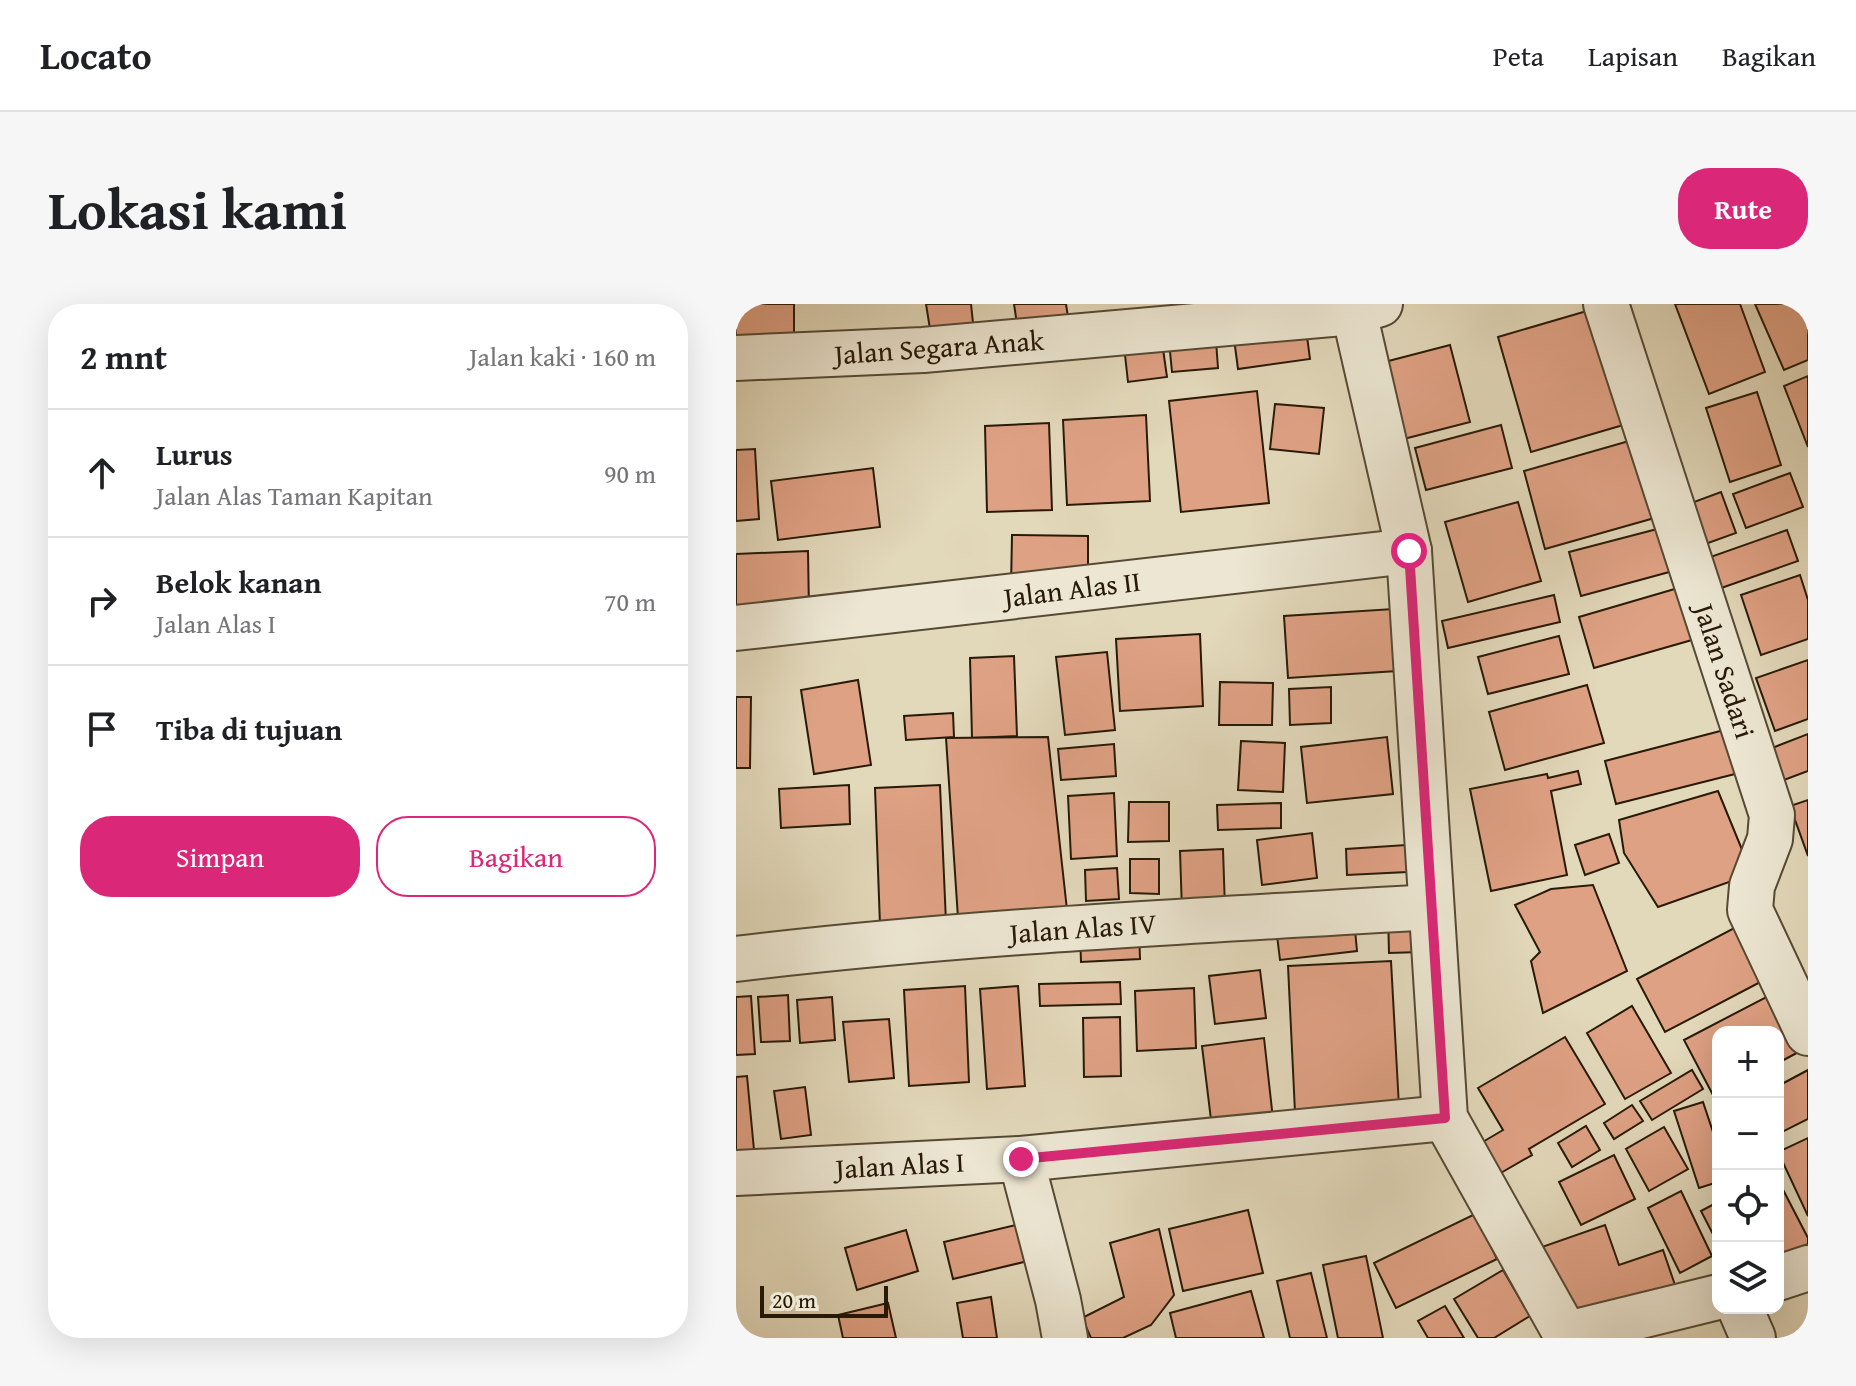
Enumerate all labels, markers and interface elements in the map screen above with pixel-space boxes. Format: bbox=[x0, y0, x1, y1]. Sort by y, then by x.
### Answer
text: Locato bbox=[40, 27, 152, 83]
text: Peta bbox=[1493, 35, 1544, 76]
text: Lapisan bbox=[1588, 35, 1678, 76]
text: Bagikan bbox=[1722, 35, 1816, 76]
text: Lokasi kami bbox=[48, 167, 347, 250]
button: Rute bbox=[1678, 168, 1808, 249]
street label: Jalan Segara Anak bbox=[830, 319, 1046, 374]
text: 2 mnt bbox=[80, 332, 167, 381]
text: Jalan kaki · 160 m bbox=[469, 337, 656, 376]
text: Lurus bbox=[156, 432, 233, 476]
icon: ahead bbox=[80, 451, 124, 495]
text: 90 m bbox=[604, 454, 656, 493]
text: Jalan Alas Taman Kapitan bbox=[156, 476, 433, 515]
route start bbox=[1391, 533, 1427, 569]
text: Belok kanan bbox=[156, 560, 321, 604]
street label: Jalan Alas II bbox=[998, 560, 1143, 618]
icon: right bbox=[80, 579, 124, 623]
text: 70 m bbox=[604, 582, 656, 621]
street label: Jalan Sadari bbox=[1683, 595, 1767, 744]
text: Jalan Alas I bbox=[156, 604, 276, 643]
icon: arrive bbox=[80, 707, 124, 751]
text: Tiba di tujuan bbox=[156, 707, 342, 751]
button: Simpan bbox=[80, 816, 360, 897]
button: Bagikan bbox=[376, 816, 656, 897]
street label: Jalan Alas IV bbox=[1005, 902, 1158, 953]
map controls bbox=[1712, 1026, 1784, 1314]
button: + bbox=[1712, 1026, 1784, 1098]
button: − bbox=[1712, 1098, 1784, 1170]
street label: Jalan Alas I bbox=[831, 1141, 965, 1189]
route end bbox=[1003, 1141, 1039, 1177]
button: locate bbox=[1712, 1170, 1784, 1242]
button: layers bbox=[1712, 1242, 1784, 1314]
scale bar bbox=[760, 1282, 888, 1318]
text: 20 m bbox=[772, 1284, 816, 1316]

